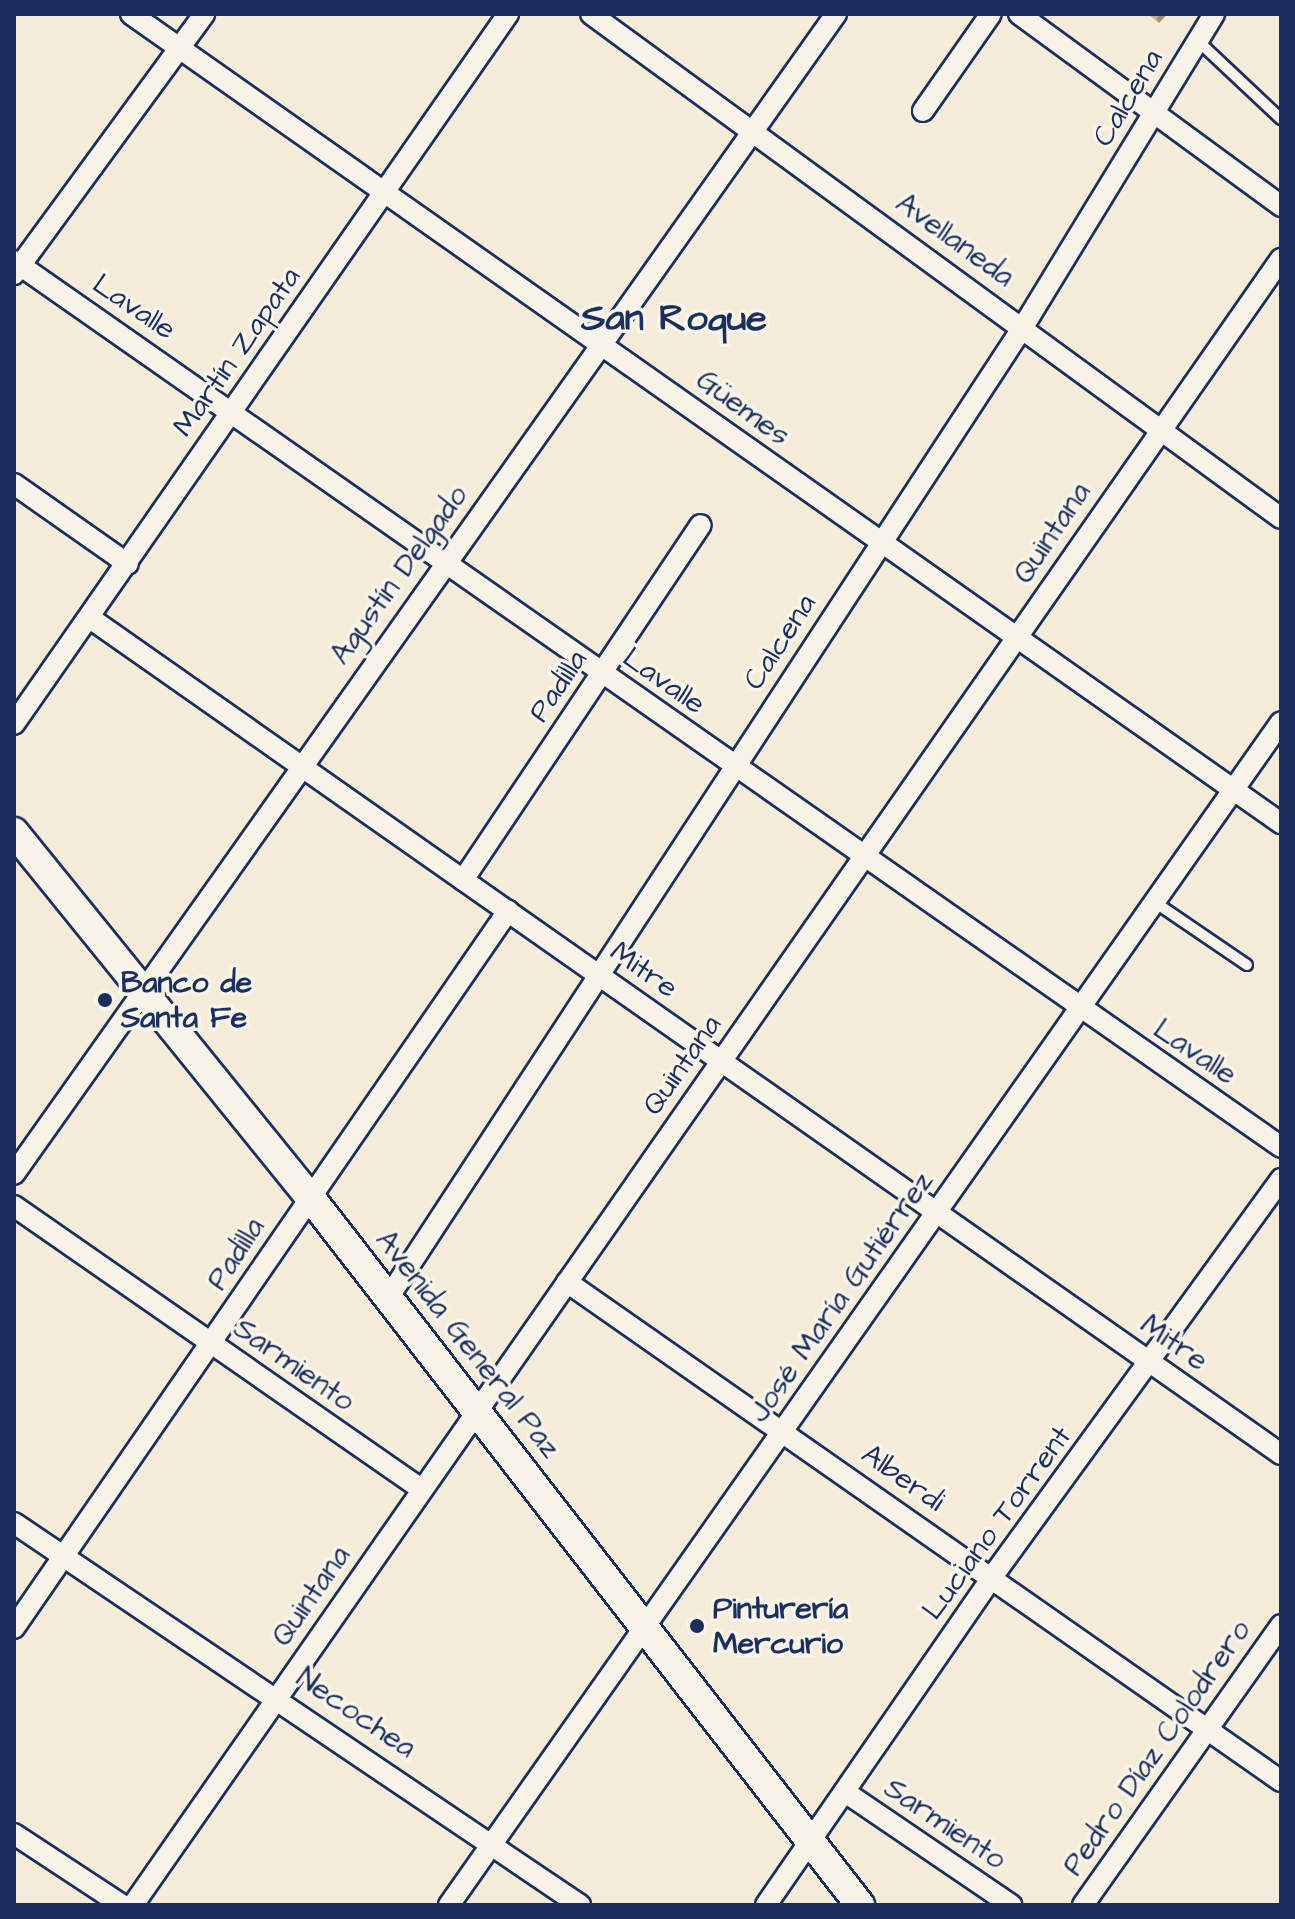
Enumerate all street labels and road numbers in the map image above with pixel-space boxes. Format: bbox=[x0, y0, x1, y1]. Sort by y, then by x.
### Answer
street label: Calcena bbox=[1085, 43, 1171, 153]
street label: Avellaneda bbox=[889, 185, 1021, 295]
street label: Martín Zapata bbox=[165, 260, 309, 444]
street label: Lavalle bbox=[86, 266, 182, 348]
street label: Güemes bbox=[689, 362, 797, 454]
street label: Quintana bbox=[1005, 476, 1099, 590]
street label: Agustín Delgado bbox=[322, 479, 476, 671]
street label: Calcena bbox=[736, 587, 824, 697]
street label: Lavalle bbox=[616, 640, 712, 722]
street label: Padilla bbox=[521, 643, 595, 729]
street label: Mitre bbox=[603, 934, 685, 1006]
street label: Quintana bbox=[635, 1008, 729, 1122]
street label: Lavalle bbox=[1147, 1011, 1243, 1093]
street label: José María Gutiérrez bbox=[741, 1165, 941, 1429]
street label: Padilla bbox=[199, 1211, 273, 1297]
street label: Avenida General Paz bbox=[368, 1223, 568, 1465]
street label: Mitre bbox=[1133, 1307, 1215, 1379]
street label: Sarmiento bbox=[227, 1310, 361, 1420]
street label: Luciano Torrent bbox=[915, 1419, 1079, 1627]
street label: Alberdi bbox=[854, 1436, 952, 1520]
street label: Quintana bbox=[264, 1539, 358, 1653]
street label: Pedro Díaz Colodrero bbox=[1055, 1613, 1259, 1883]
street label: Necochea bbox=[289, 1660, 423, 1766]
street label: Sarmiento bbox=[877, 1770, 1013, 1878]

